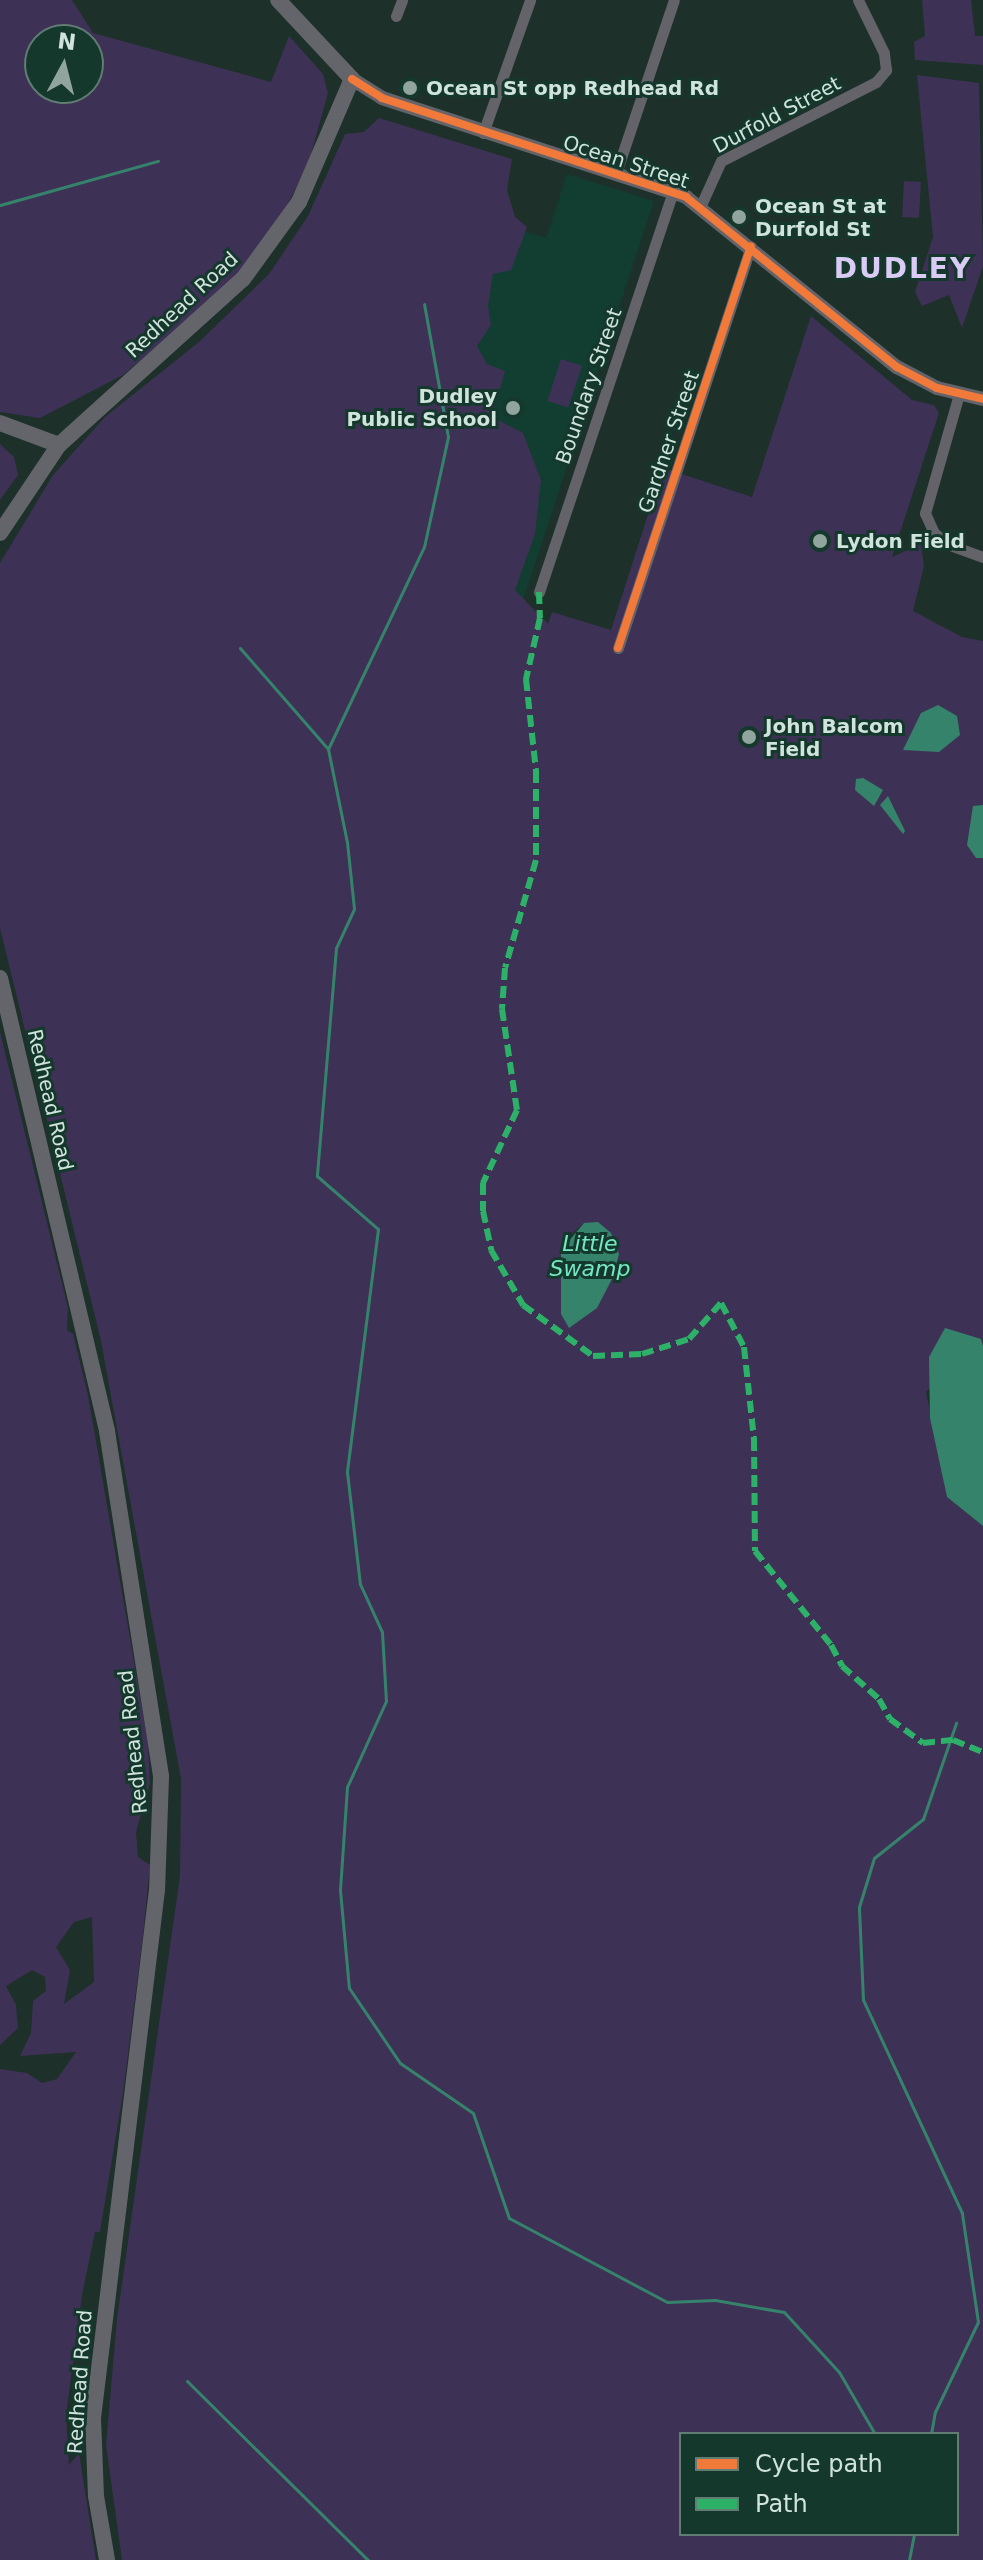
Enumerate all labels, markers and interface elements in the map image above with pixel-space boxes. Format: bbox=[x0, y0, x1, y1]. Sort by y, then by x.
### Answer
north arrow bbox=[24, 24, 104, 104]
text: N bbox=[56, 28, 77, 55]
street label: Durfold Street bbox=[709, 71, 845, 159]
place label: Ocean St opp Redhead Rd bbox=[426, 76, 719, 100]
marker: Ocean St opp Redhead Rd bbox=[401, 79, 419, 97]
street label: Ocean Street bbox=[560, 130, 692, 194]
place label: Ocean St at Durfold St bbox=[755, 194, 886, 241]
marker: Ocean St at Durfold St bbox=[730, 208, 748, 226]
street label: Redhead Road bbox=[121, 247, 243, 363]
district label: DUDLEY bbox=[834, 252, 972, 286]
street label: Boundary Street bbox=[551, 305, 627, 467]
street label: Gardner Street bbox=[633, 368, 705, 516]
place label: Dudley Public School bbox=[346, 384, 497, 431]
marker: Dudley Public School bbox=[504, 399, 522, 417]
place label: Lydon Field bbox=[836, 529, 965, 553]
marker: Lydon Field bbox=[811, 532, 829, 550]
place label: John Balcom Field bbox=[765, 714, 904, 761]
marker: John Balcom Field bbox=[740, 728, 758, 746]
street label: Redhead Road bbox=[22, 1027, 78, 1173]
water label: Little Swamp bbox=[550, 1230, 630, 1282]
street label: Redhead Road bbox=[114, 1669, 152, 1815]
street label: Redhead Road bbox=[63, 2309, 97, 2455]
legend bbox=[679, 2432, 959, 2536]
text: Cycle path bbox=[755, 2450, 883, 2478]
text: Path bbox=[755, 2490, 808, 2518]

